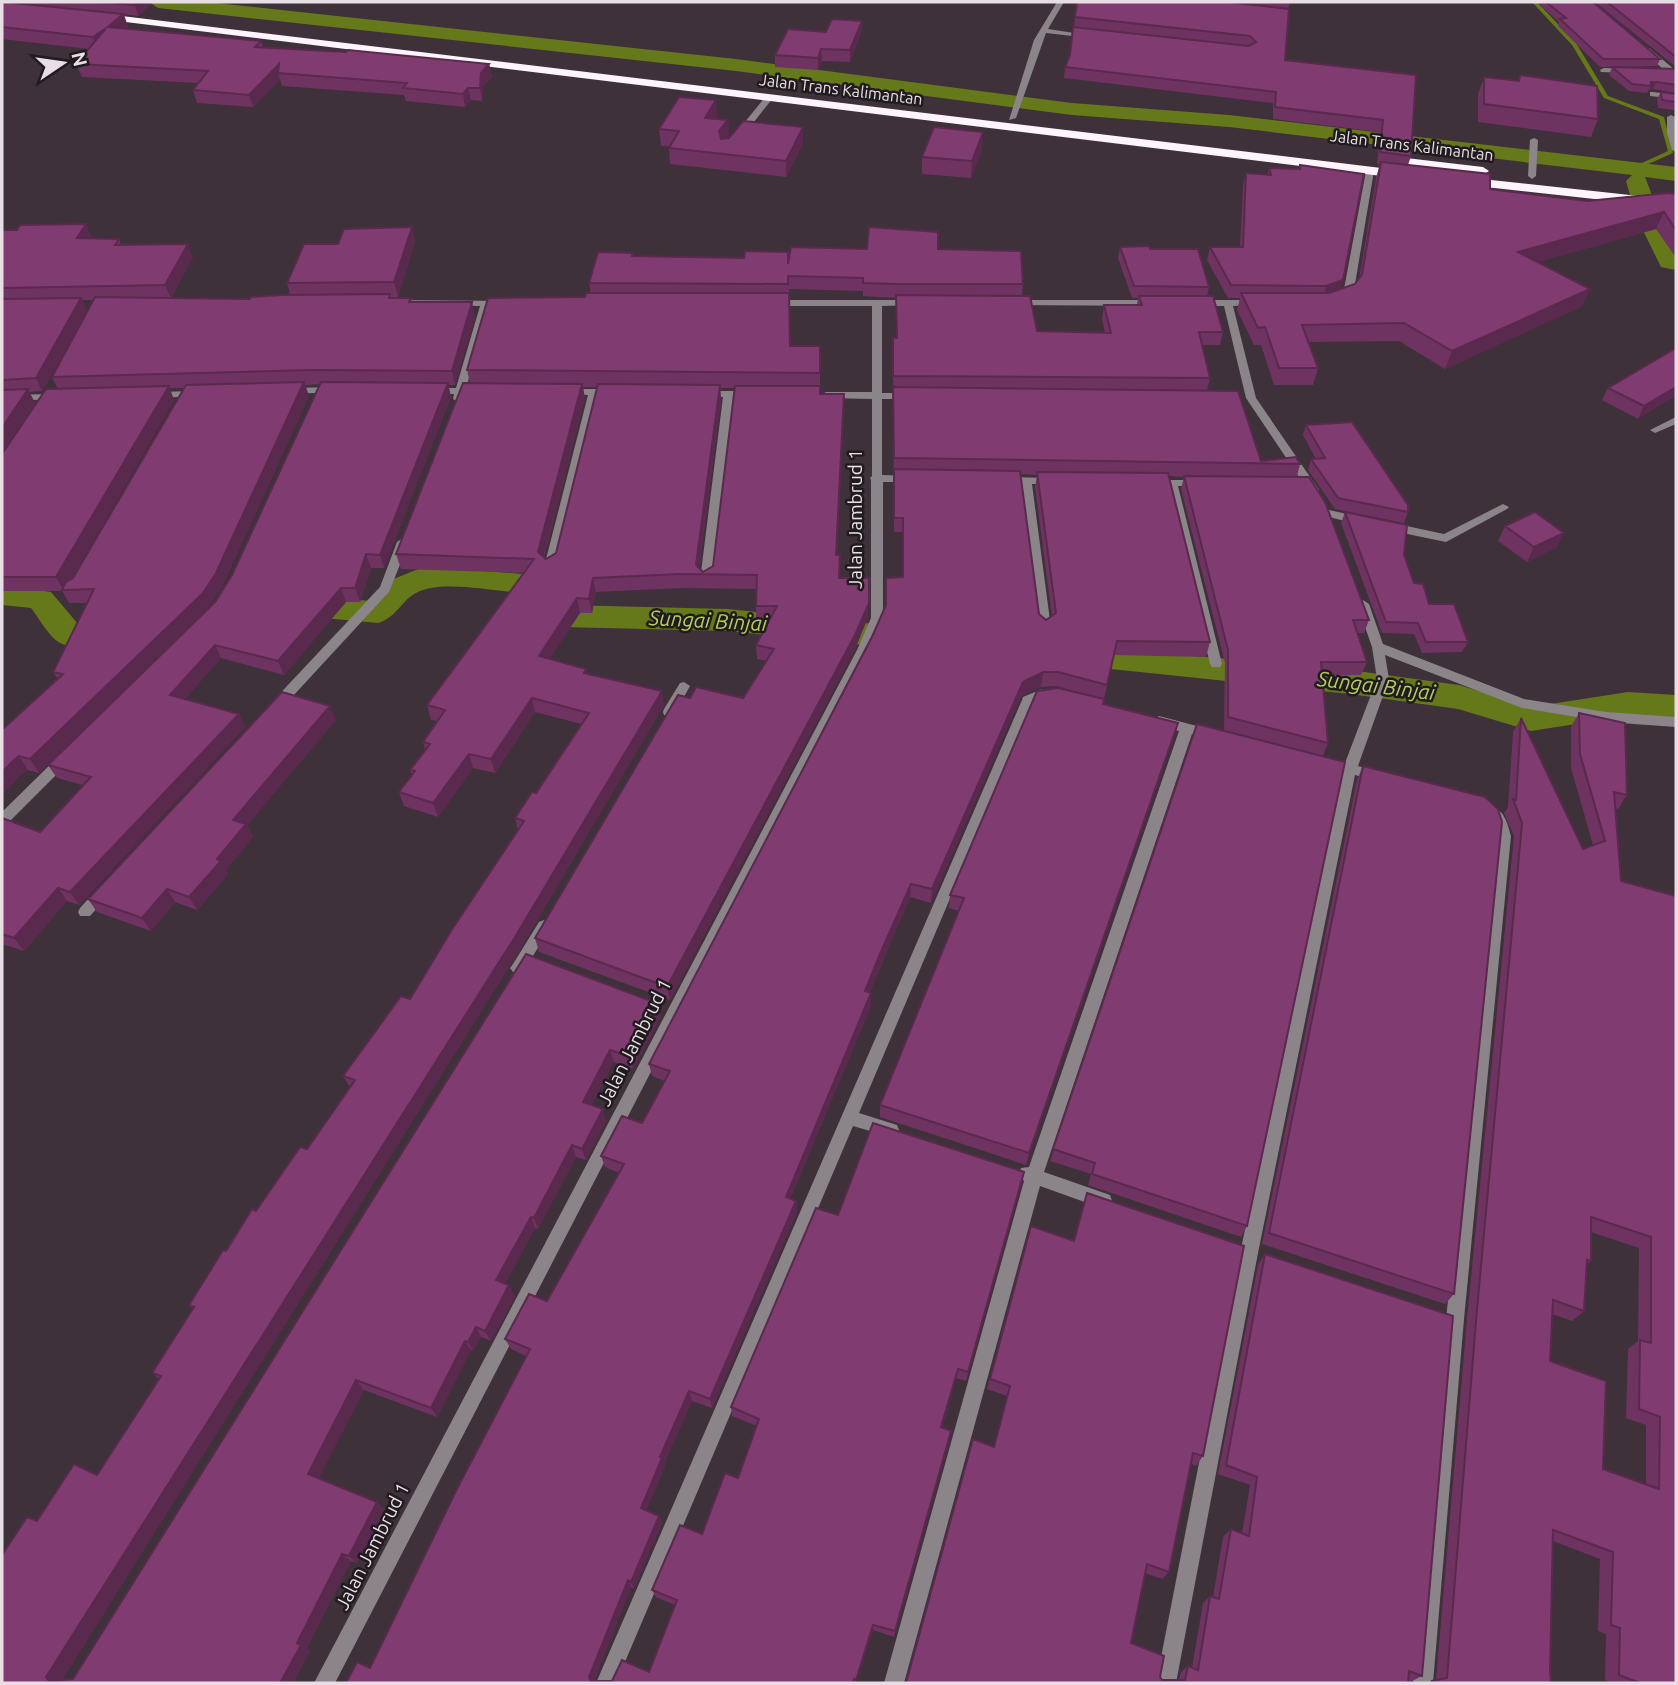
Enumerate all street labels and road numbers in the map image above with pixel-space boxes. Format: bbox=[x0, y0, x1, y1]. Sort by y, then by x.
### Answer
street label: Jalan Trans Kalimantan bbox=[758, 70, 924, 108]
street label: Jalan Trans Kalimantan bbox=[1329, 126, 1495, 164]
street label: Jalan Jambrud 1 bbox=[844, 449, 866, 589]
street label: Jalan Jambrud 1 bbox=[592, 975, 676, 1109]
street label: Jalan Jambrud 1 bbox=[330, 1479, 414, 1613]

